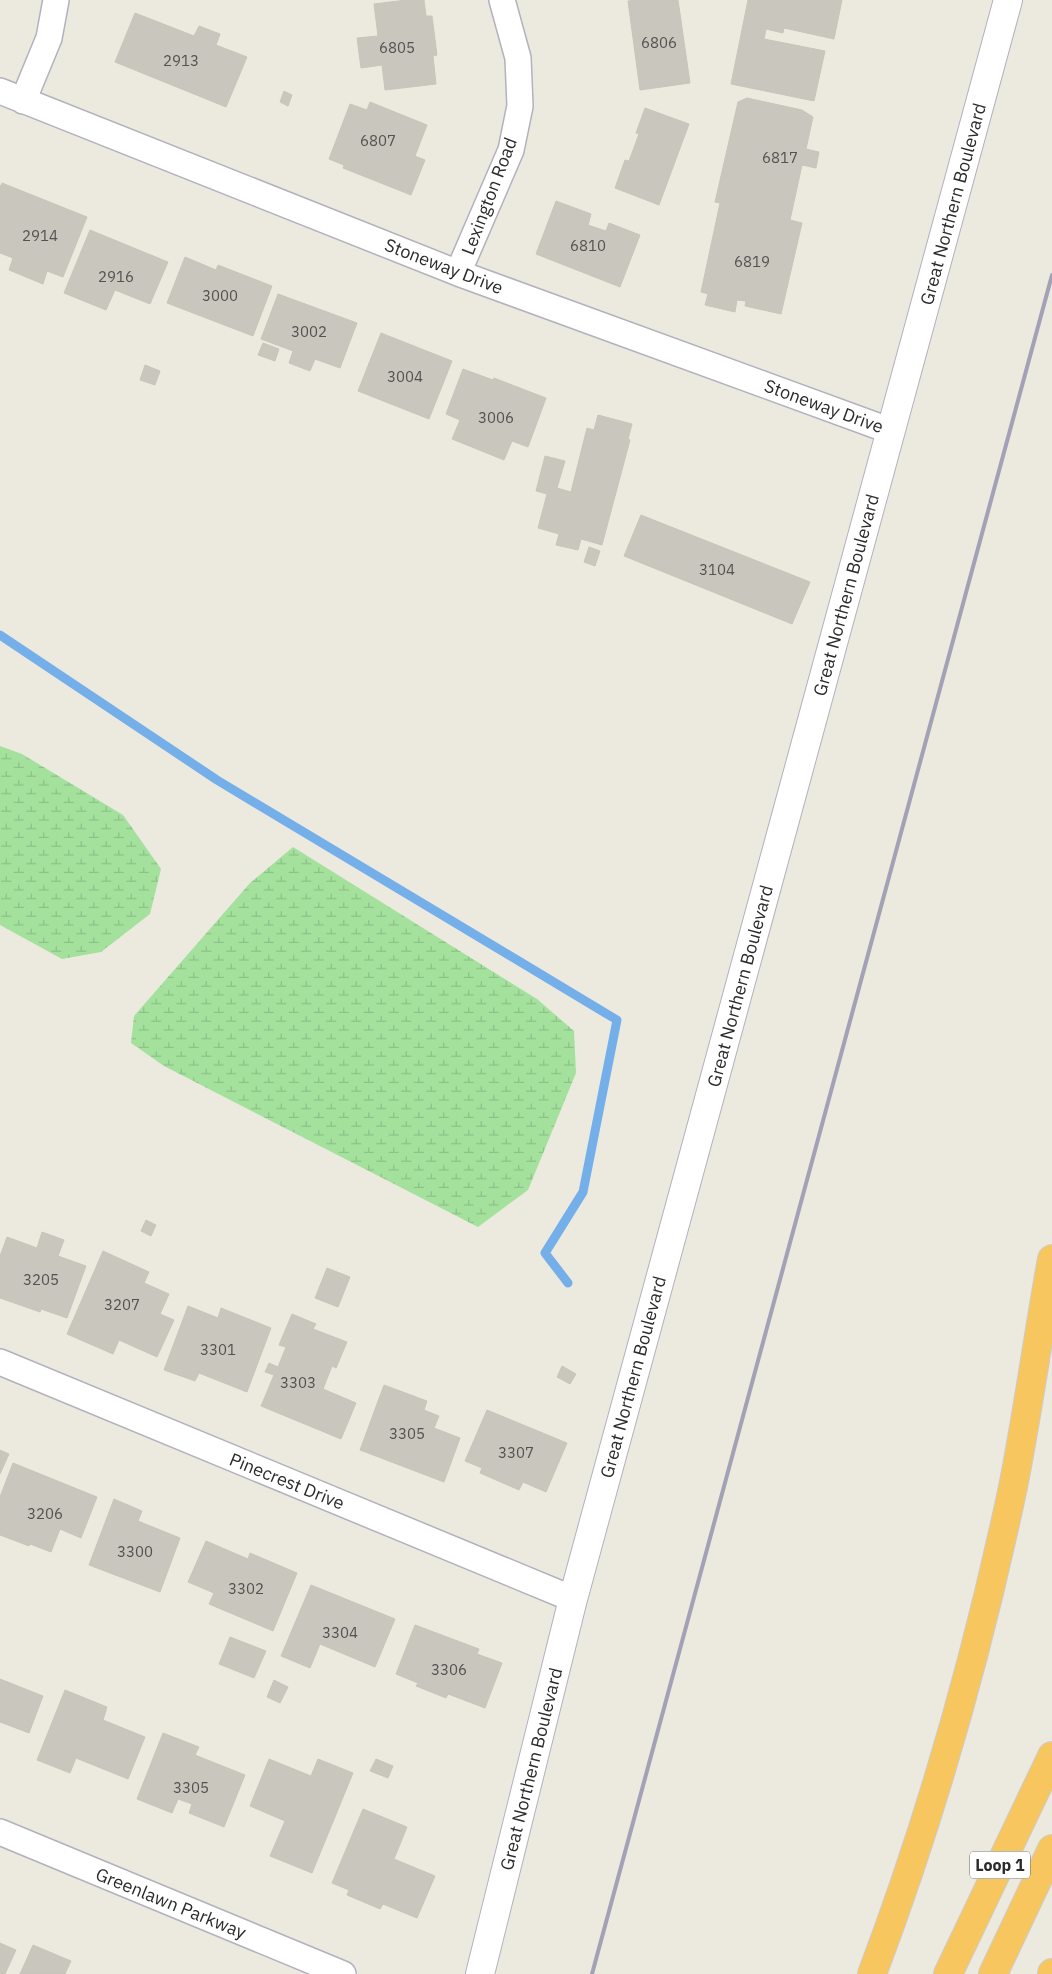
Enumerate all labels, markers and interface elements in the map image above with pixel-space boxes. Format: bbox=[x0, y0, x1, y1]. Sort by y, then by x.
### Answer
house number: 6806 bbox=[641, 33, 677, 52]
house number: 6805 bbox=[379, 38, 415, 57]
house number: 2913 bbox=[163, 51, 199, 70]
street label: Great Northern Boulevard bbox=[915, 101, 991, 307]
house number: 6807 bbox=[360, 131, 396, 150]
street label: Lexington Road bbox=[456, 134, 522, 258]
house number: 6817 bbox=[762, 148, 798, 167]
house number: 2914 bbox=[22, 226, 58, 245]
street label: Stoneway Drive bbox=[382, 233, 507, 299]
house number: 6810 bbox=[570, 236, 606, 255]
house number: 6819 bbox=[734, 252, 770, 271]
house number: 2916 bbox=[98, 267, 134, 286]
house number: 3000 bbox=[202, 286, 238, 305]
house number: 3002 bbox=[291, 322, 327, 341]
house number: 3004 bbox=[387, 367, 423, 386]
street label: Stoneway Drive bbox=[761, 374, 887, 438]
house number: 3006 bbox=[478, 408, 514, 427]
street label: Great Northern Boulevard bbox=[808, 492, 884, 698]
house number: 3104 bbox=[699, 560, 735, 579]
street label: Great Northern Boulevard bbox=[702, 883, 778, 1089]
house number: 3205 bbox=[23, 1270, 59, 1289]
street label: Great Northern Boulevard bbox=[595, 1274, 671, 1480]
house number: 3207 bbox=[104, 1295, 140, 1314]
house number: 3301 bbox=[200, 1340, 236, 1359]
house number: 3303 bbox=[280, 1373, 316, 1392]
house number: 3305 bbox=[389, 1424, 425, 1443]
house number: 3307 bbox=[498, 1443, 534, 1462]
street label: Pinecrest Drive bbox=[226, 1447, 348, 1515]
house number: 3206 bbox=[27, 1504, 63, 1523]
house number: 3300 bbox=[117, 1542, 153, 1561]
house number: 3302 bbox=[228, 1579, 264, 1598]
house number: 3304 bbox=[322, 1623, 358, 1642]
house number: 3306 bbox=[431, 1660, 467, 1679]
street label: Great Northern Boulevard bbox=[495, 1665, 567, 1873]
house number: 3305 bbox=[173, 1778, 209, 1797]
road number: Loop 1 bbox=[970, 1852, 1030, 1878]
street label: Greenlawn Parkway bbox=[92, 1862, 250, 1944]

